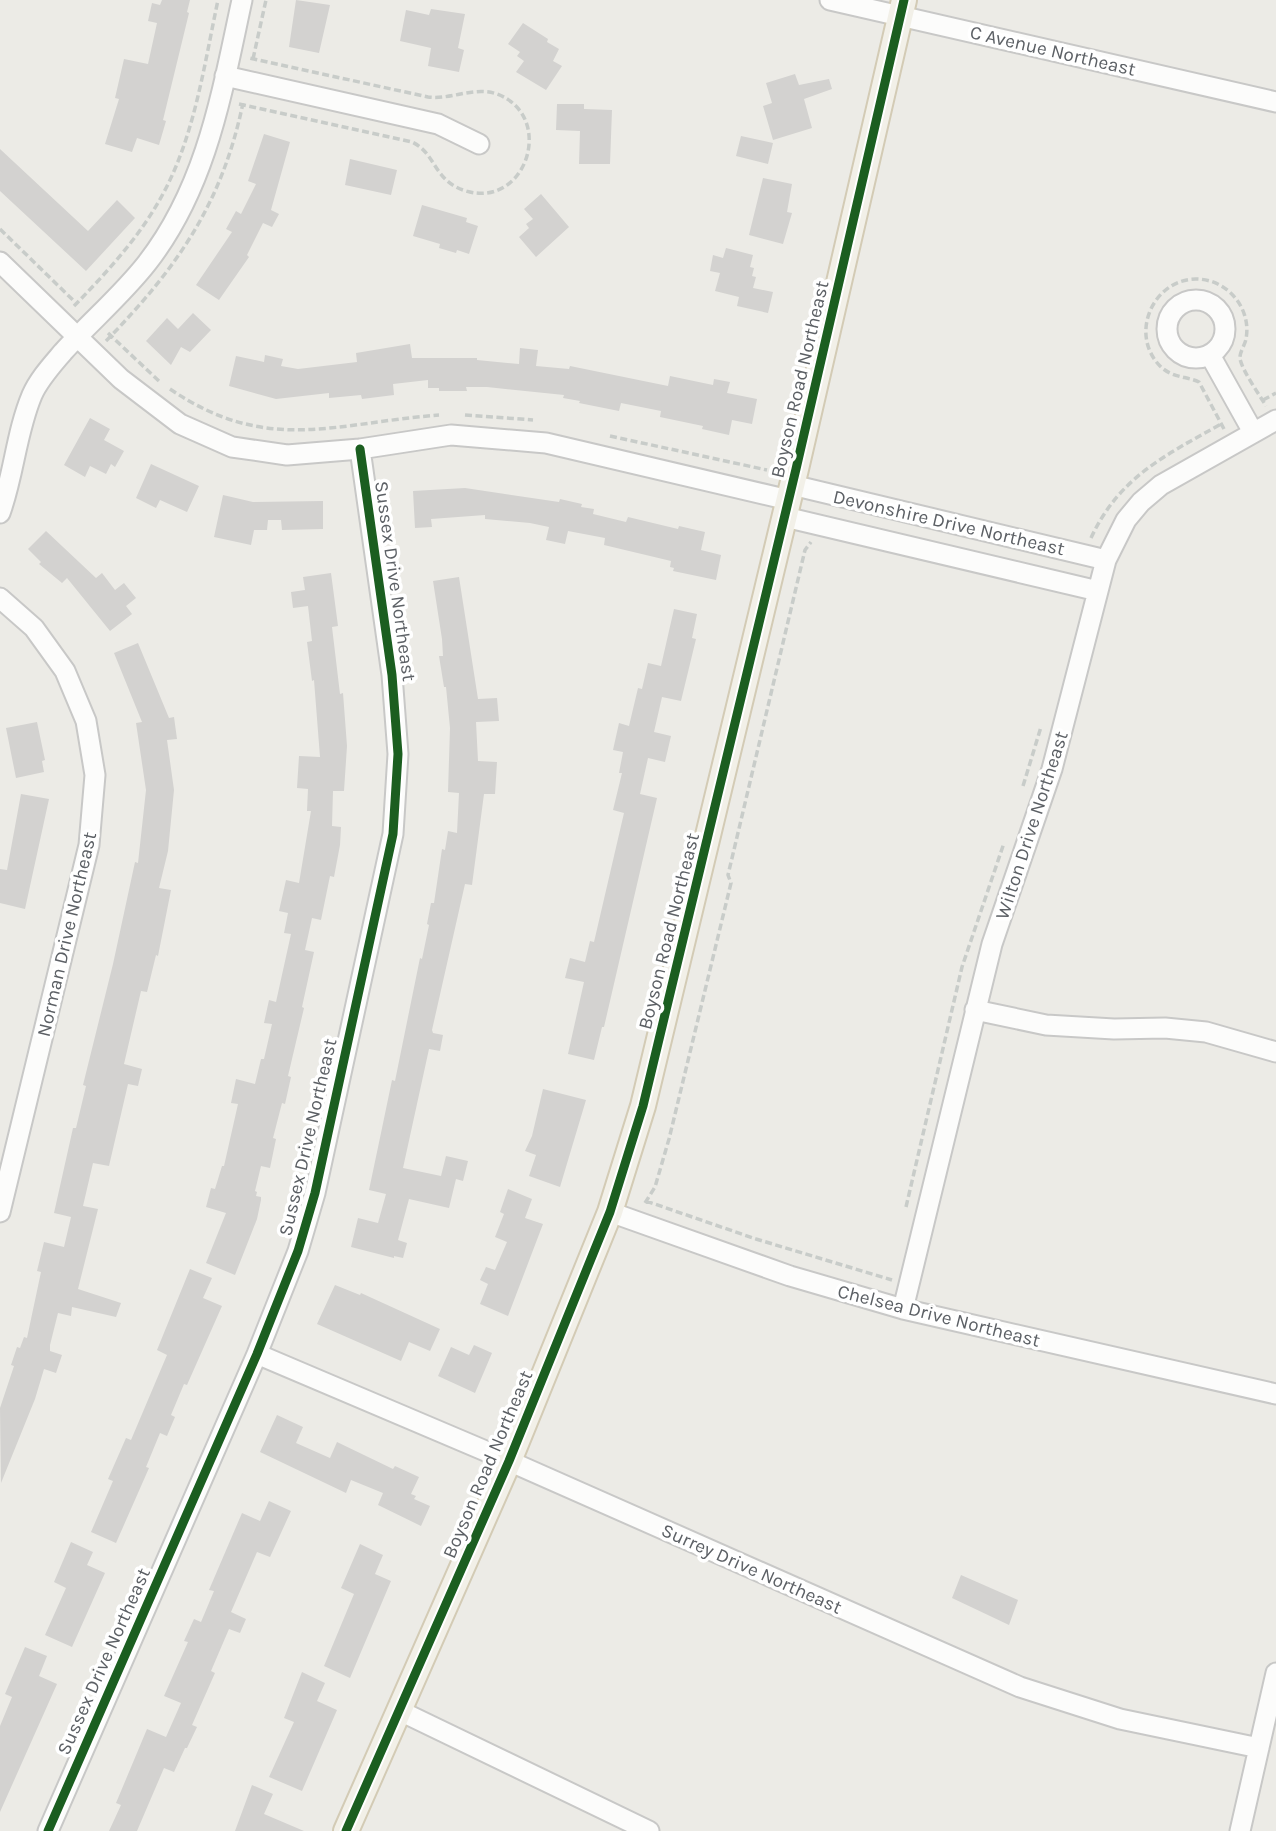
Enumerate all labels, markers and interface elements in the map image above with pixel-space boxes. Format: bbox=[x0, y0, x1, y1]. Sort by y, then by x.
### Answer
street label: C Avenue Northeast bbox=[968, 21, 1138, 81]
street label: Boyson Road Northeast bbox=[767, 278, 833, 480]
street label: Sussex Drive Northeast bbox=[370, 480, 420, 683]
street label: Devonshire Drive Northeast bbox=[831, 486, 1067, 560]
street label: Wilton Drive Northeast bbox=[991, 728, 1073, 922]
street label: Norman Drive Northeast bbox=[33, 830, 101, 1039]
street label: Boyson Road Northeast bbox=[634, 831, 704, 1032]
street label: Sussex Drive Northeast bbox=[275, 1036, 341, 1238]
street label: Chelsea Drive Northeast bbox=[835, 1280, 1042, 1352]
street label: Boyson Road Northeast bbox=[438, 1367, 537, 1562]
street label: Surrey Drive Northeast bbox=[658, 1519, 845, 1619]
street label: Sussex Drive Northeast bbox=[53, 1565, 155, 1758]

